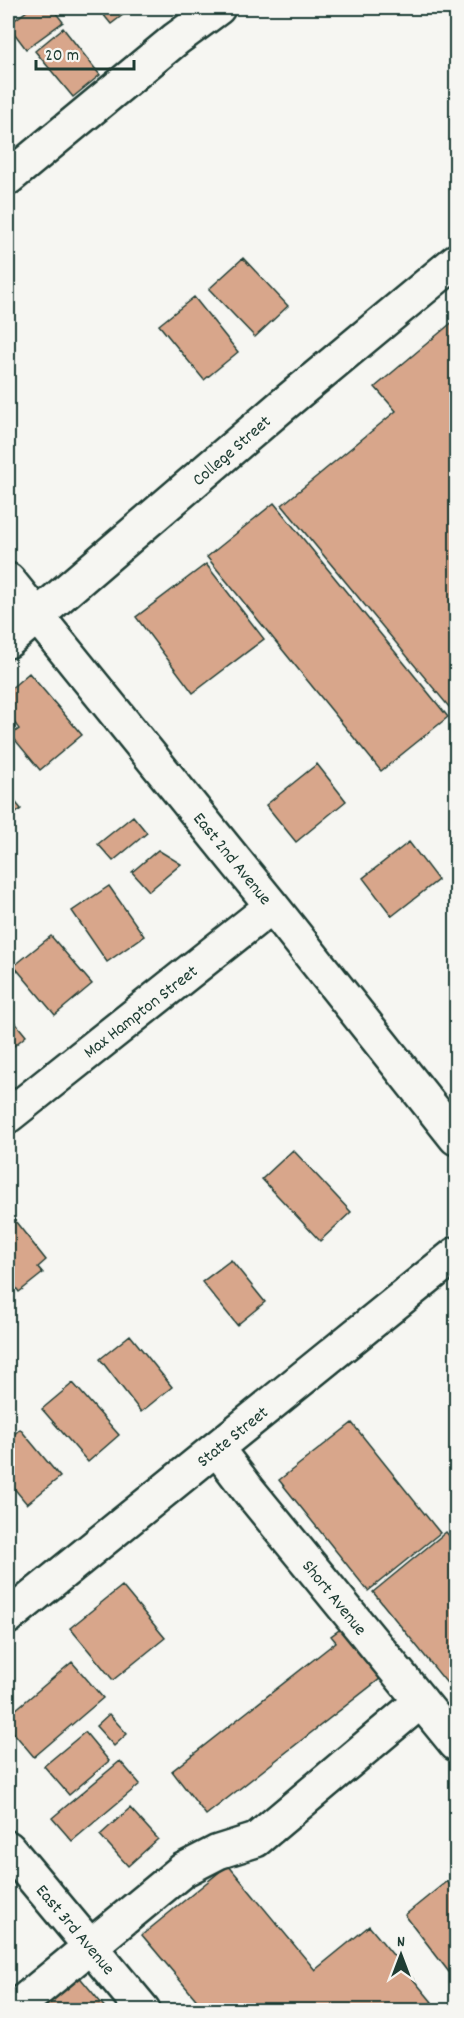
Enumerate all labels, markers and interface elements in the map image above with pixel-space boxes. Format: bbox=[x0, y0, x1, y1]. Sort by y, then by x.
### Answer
scale bar bbox=[36, 33, 134, 71]
text: 20 m bbox=[45, 44, 79, 69]
street label: College Street bbox=[188, 410, 278, 493]
street label: East 2nd Avenue bbox=[186, 808, 276, 911]
street label: Max Hampton Street bbox=[79, 960, 204, 1066]
street label: State Street bbox=[193, 1401, 275, 1475]
street label: Short Avenue bbox=[295, 1555, 371, 1642]
street label: East 3rd Avenue bbox=[29, 1880, 120, 1981]
north arrow bbox=[371, 1925, 431, 1985]
text: N bbox=[397, 1931, 405, 1954]

